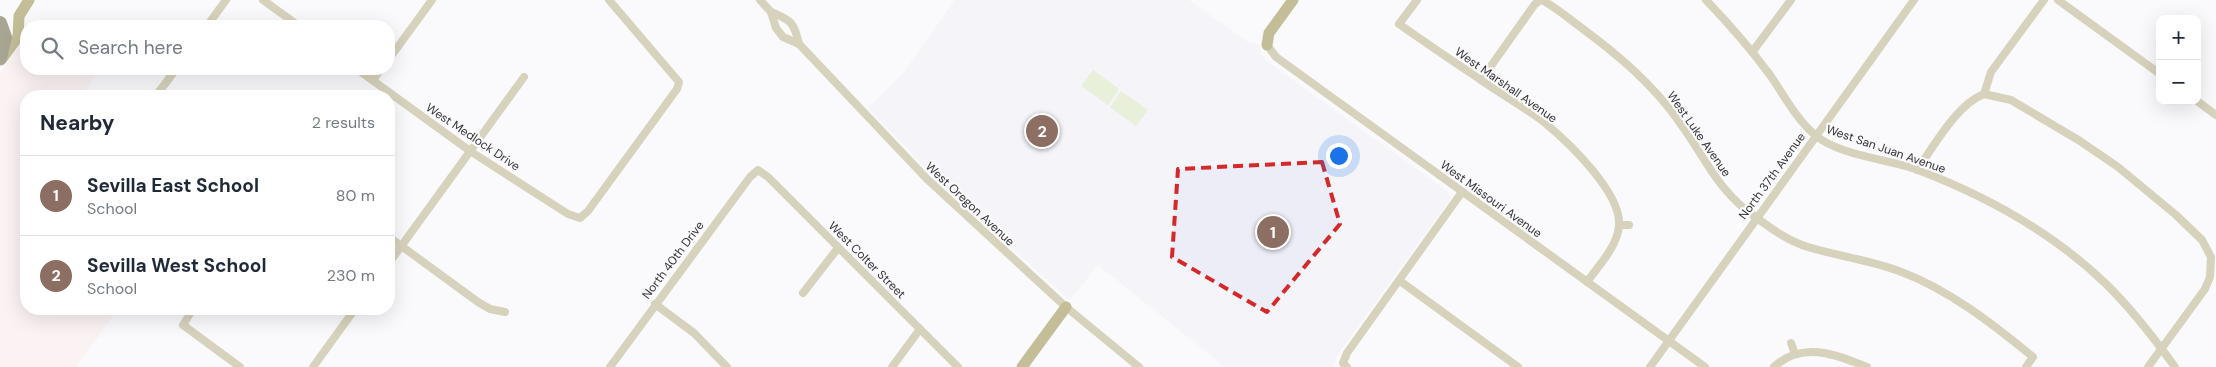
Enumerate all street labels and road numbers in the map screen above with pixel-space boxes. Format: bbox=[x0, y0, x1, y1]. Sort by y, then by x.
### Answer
street label: West Marshall Avenue bbox=[1452, 44, 1560, 126]
street label: West Luke Avenue bbox=[1663, 88, 1735, 180]
street label: West Medlock Drive bbox=[423, 100, 523, 175]
street label: West San Juan Avenue bbox=[1824, 121, 1948, 177]
street label: North 37th Avenue bbox=[1735, 129, 1809, 223]
street label: West Missouri Avenue bbox=[1437, 157, 1545, 241]
street label: West Oregon Avenue bbox=[922, 159, 1018, 250]
street label: North 40th Drive bbox=[639, 218, 708, 302]
street label: West Colter Street bbox=[825, 218, 909, 302]

